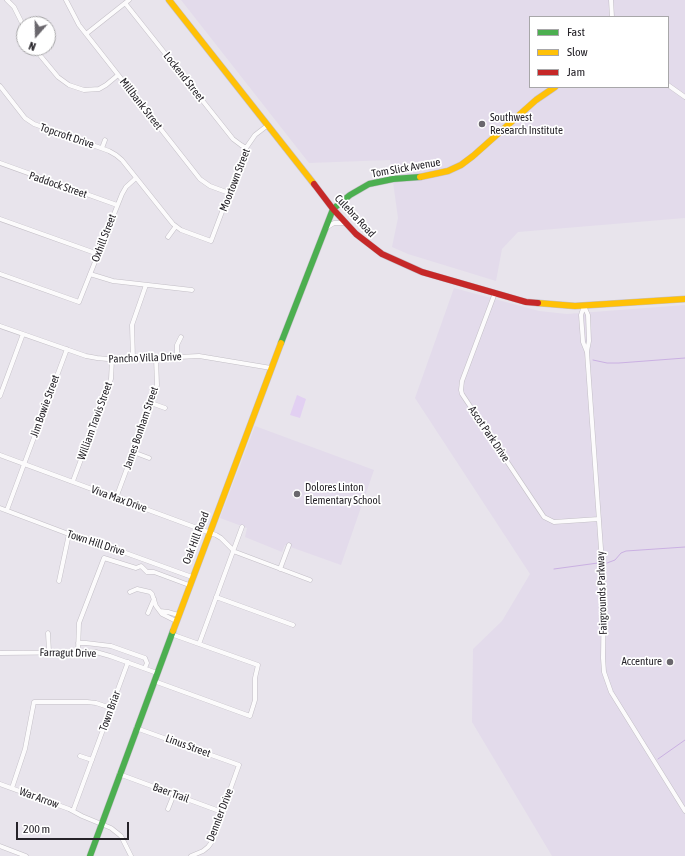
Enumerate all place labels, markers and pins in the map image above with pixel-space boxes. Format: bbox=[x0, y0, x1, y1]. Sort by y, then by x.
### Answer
place label: Southwest Research Institute bbox=[490, 111, 563, 137]
marker: Southwest Research Institute bbox=[477, 119, 487, 129]
place label: Dolores Linton Elementary School bbox=[305, 481, 381, 507]
marker: Dolores Linton Elementary School bbox=[292, 489, 302, 499]
place label: Accenture bbox=[621, 655, 662, 669]
marker: Accenture bbox=[665, 657, 675, 667]

